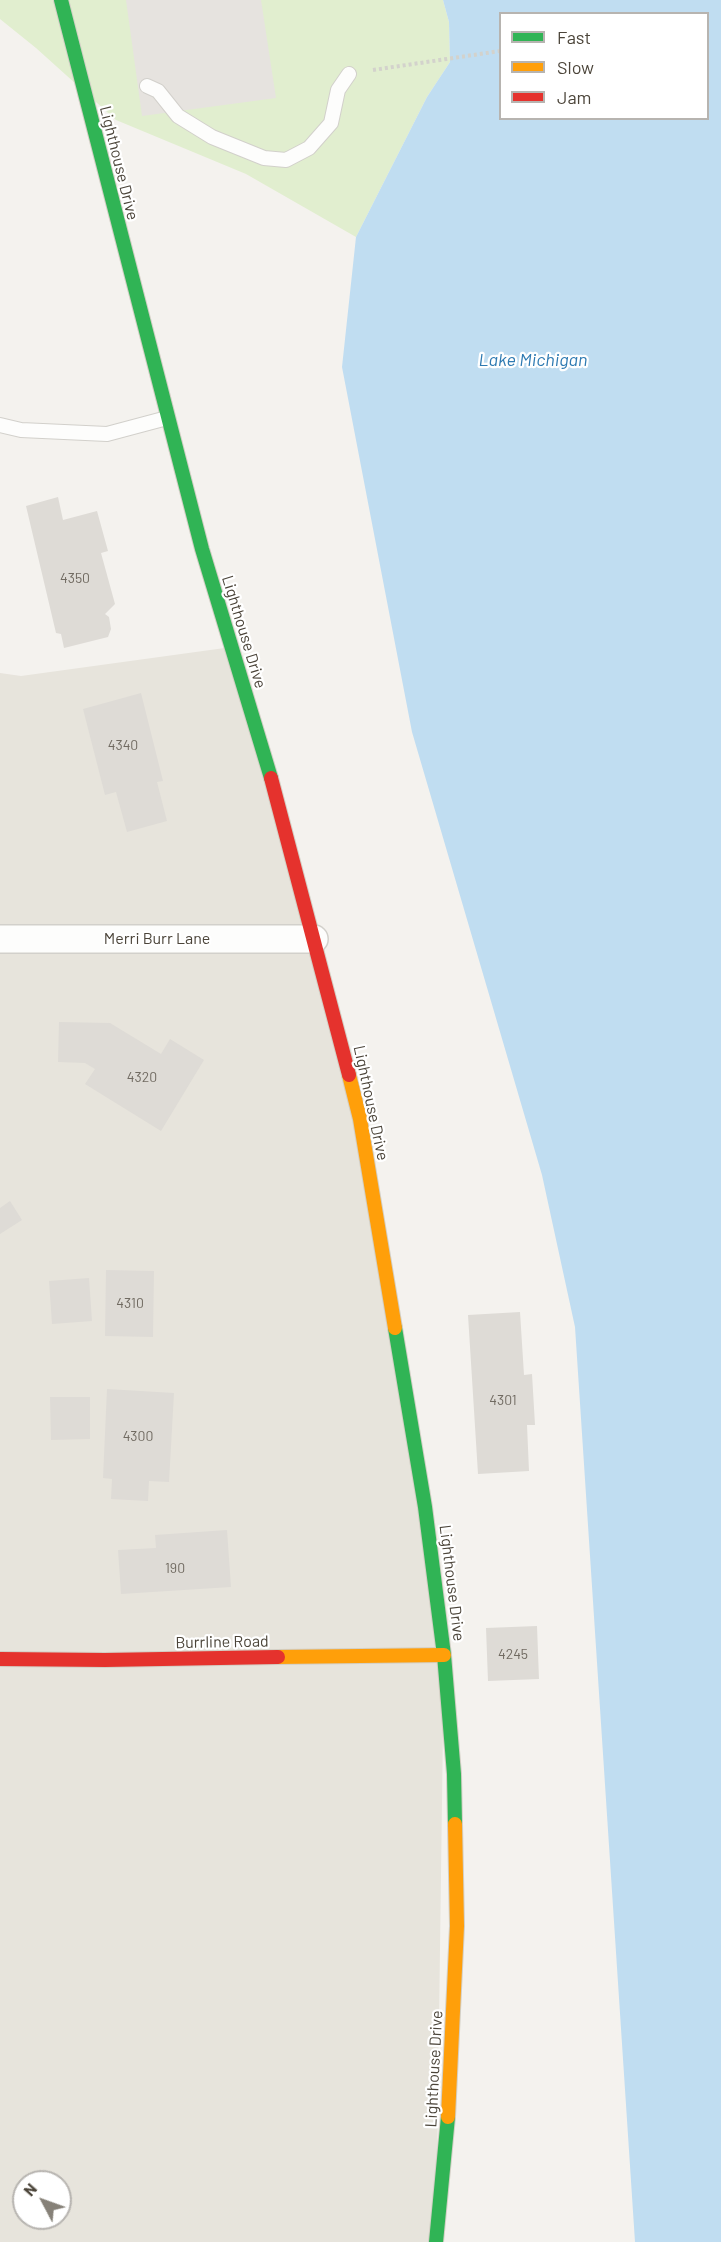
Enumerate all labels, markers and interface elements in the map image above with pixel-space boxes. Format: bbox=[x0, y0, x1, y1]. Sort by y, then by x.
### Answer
legend bbox=[499, 12, 709, 120]
text: Fast bbox=[557, 26, 591, 48]
text: Slow bbox=[557, 56, 594, 78]
text: Jam bbox=[557, 86, 591, 108]
street label: Lighthouse Drive bbox=[96, 104, 142, 222]
water label: Lake Michigan bbox=[479, 349, 587, 371]
house number: 4350 bbox=[60, 570, 90, 586]
street label: Lighthouse Drive bbox=[218, 573, 270, 691]
house number: 4340 bbox=[108, 737, 138, 753]
street label: Merri Burr Lane bbox=[104, 929, 210, 949]
street label: Lighthouse Drive bbox=[349, 1044, 393, 1162]
house number: 4320 bbox=[127, 1069, 157, 1085]
house number: 4310 bbox=[116, 1295, 144, 1311]
house number: 4301 bbox=[489, 1392, 517, 1408]
house number: 4300 bbox=[123, 1428, 153, 1444]
street label: Lighthouse Drive bbox=[435, 1524, 469, 1642]
house number: 190 bbox=[165, 1560, 185, 1576]
street label: Burrline Road bbox=[175, 1632, 269, 1652]
house number: 4245 bbox=[498, 1646, 528, 1662]
street label: Lighthouse Drive bbox=[421, 2010, 447, 2128]
north arrow bbox=[12, 2170, 72, 2230]
text: N bbox=[19, 2179, 40, 2199]

